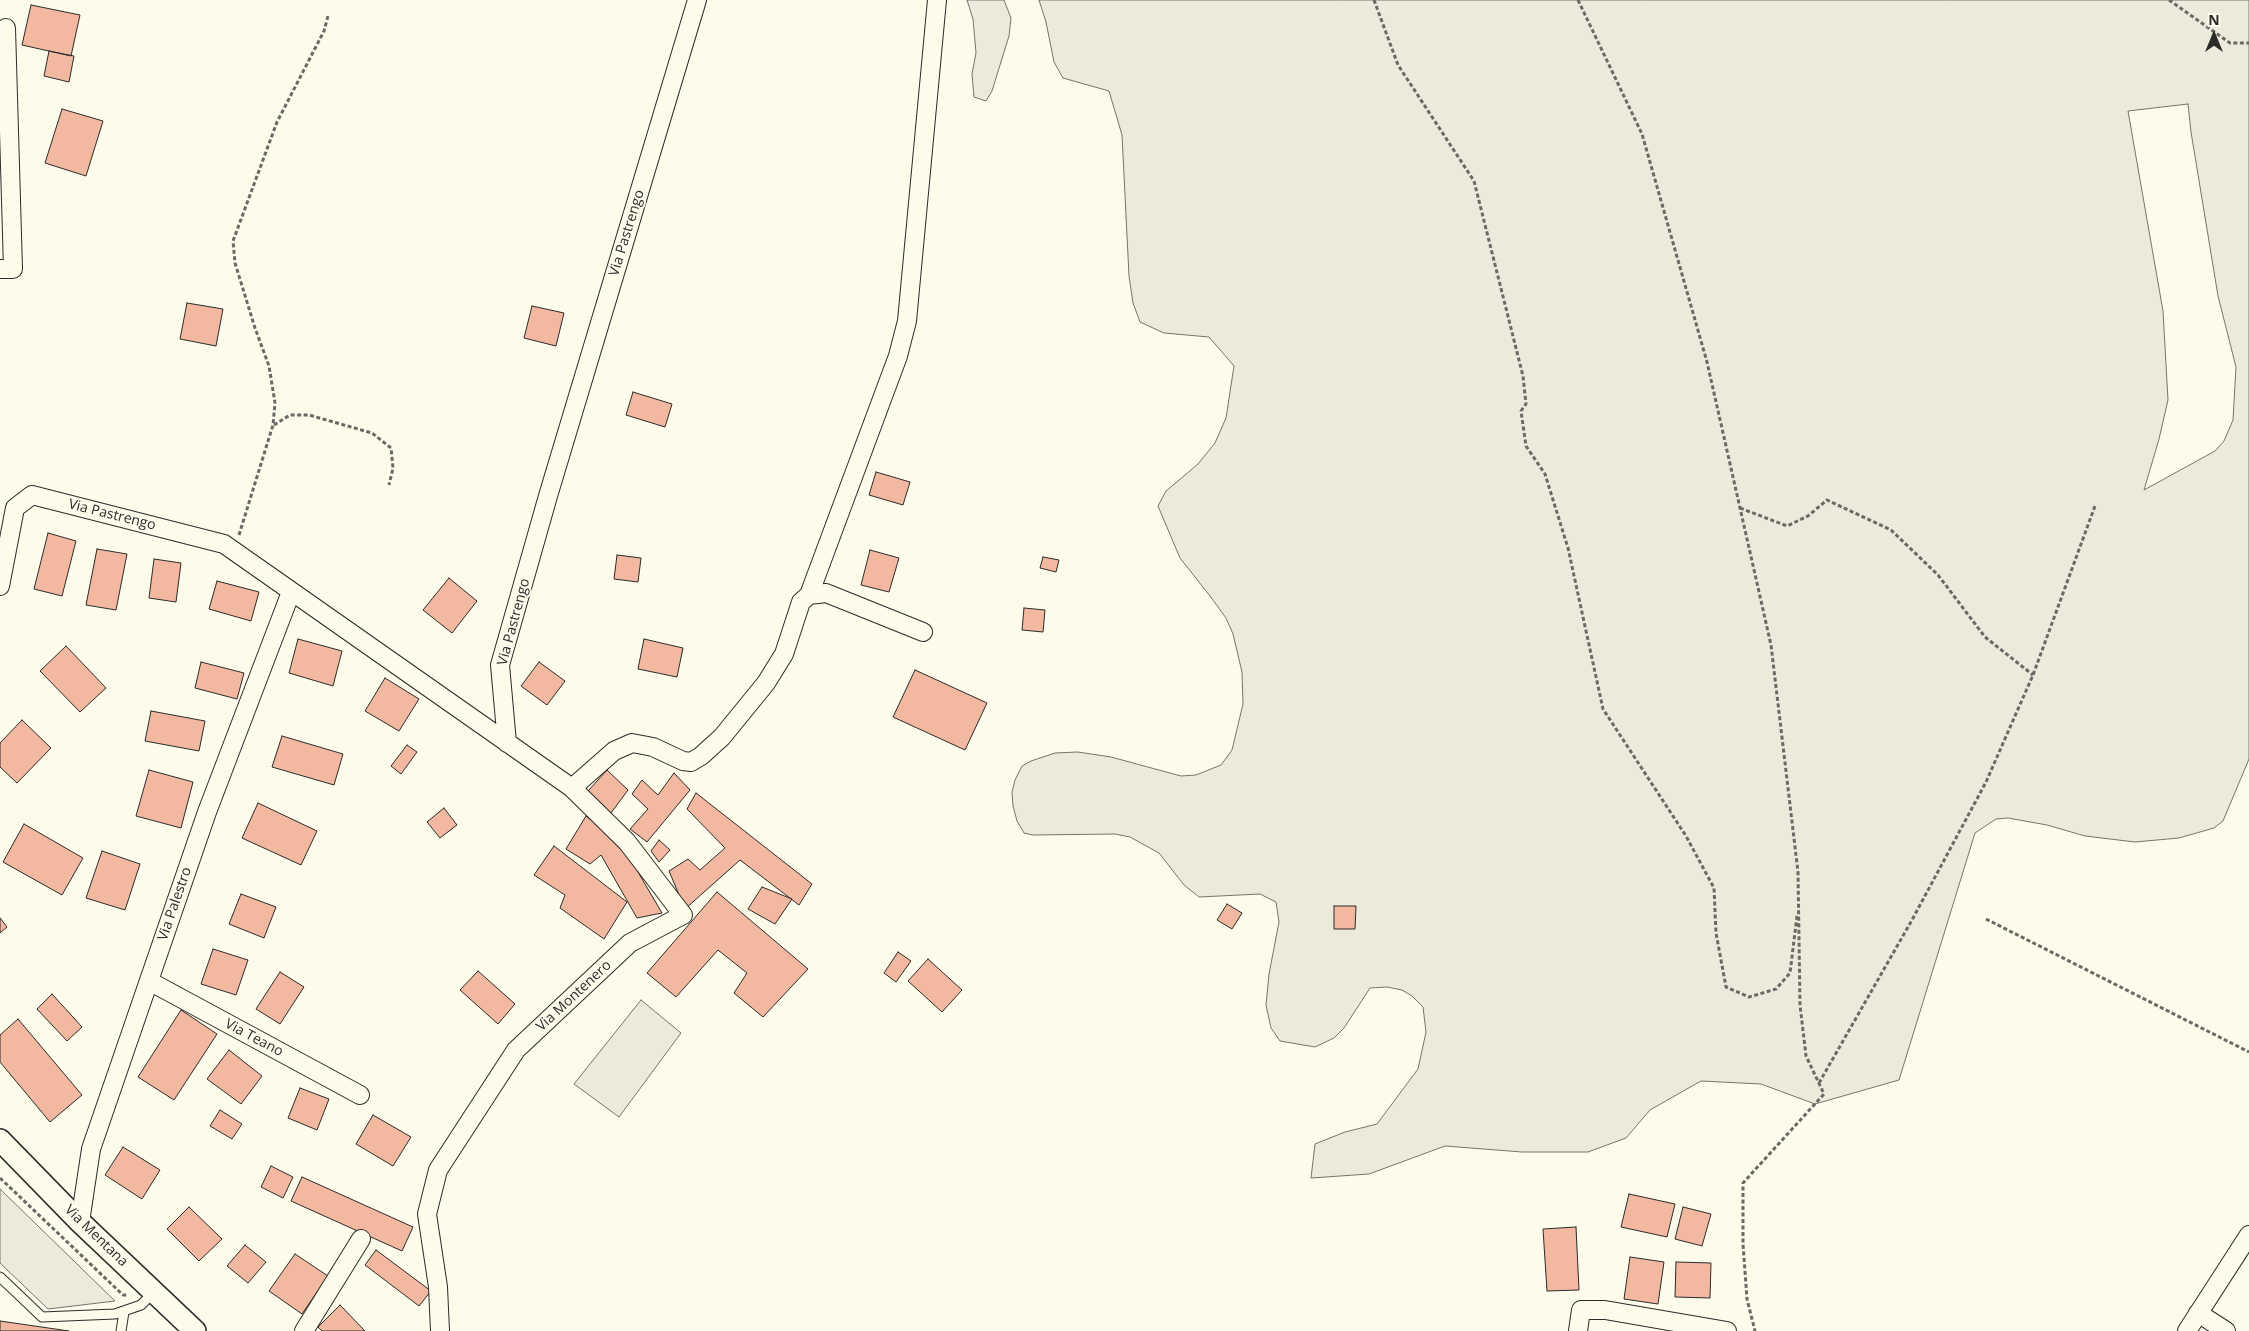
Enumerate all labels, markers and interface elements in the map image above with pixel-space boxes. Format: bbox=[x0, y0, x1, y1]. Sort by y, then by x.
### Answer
north arrow bbox=[2189, 10, 2239, 60]
text: N bbox=[2208, 10, 2220, 29]
street label: Via Pastrengo bbox=[606, 188, 648, 278]
street label: Via Pastrengo bbox=[67, 496, 157, 534]
street label: Via Pastrengo bbox=[494, 577, 534, 667]
street label: Via Palestro bbox=[155, 865, 195, 943]
street label: Via Montenero bbox=[533, 957, 615, 1035]
street label: Via Teano bbox=[222, 1016, 286, 1060]
street label: Via Mentana bbox=[61, 1202, 131, 1270]

